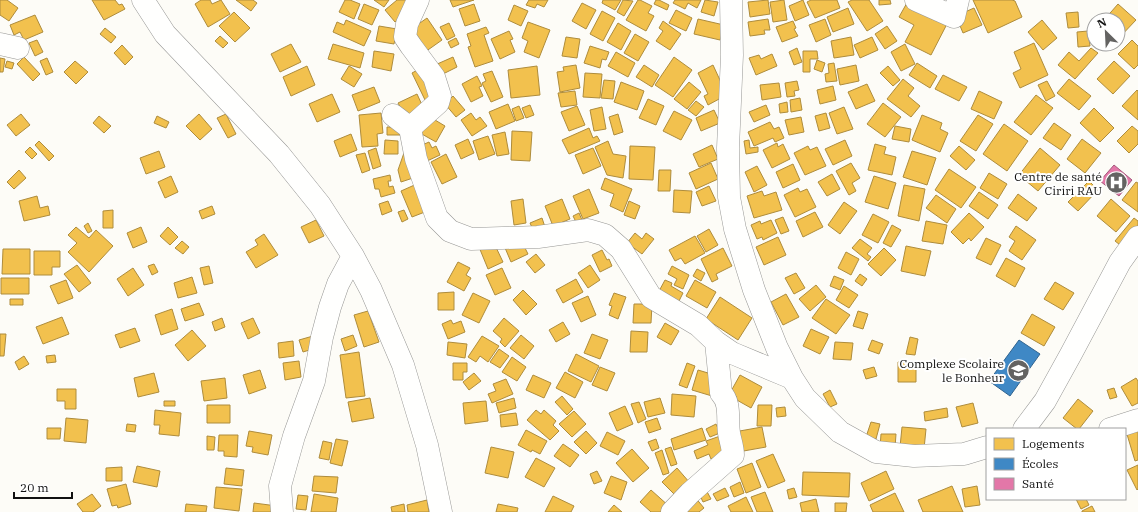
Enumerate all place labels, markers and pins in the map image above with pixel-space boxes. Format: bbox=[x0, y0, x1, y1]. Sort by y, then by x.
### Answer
place label: Centre de santé Ciriri RAU bbox=[1014, 169, 1102, 198]
hospital icon: Centre de santé Ciriri RAU bbox=[1104, 170, 1130, 196]
place label: Complexe Scolaire le Bonheur bbox=[900, 356, 1005, 385]
school or university icon: Complexe Scolaire le Bonheur bbox=[1006, 357, 1032, 383]

